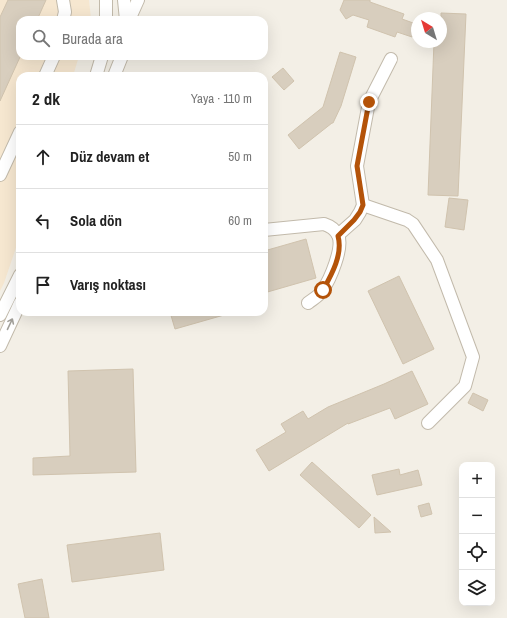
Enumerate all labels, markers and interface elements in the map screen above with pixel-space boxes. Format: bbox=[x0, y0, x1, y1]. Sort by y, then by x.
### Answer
north arrow bbox=[411, 12, 447, 48]
search box bbox=[16, 16, 268, 60]
icon: search bbox=[30, 27, 52, 49]
text: Burada ara bbox=[62, 28, 123, 49]
text: 2 dk bbox=[32, 87, 60, 110]
text: Yaya · 110 m bbox=[191, 90, 252, 107]
route end bbox=[360, 93, 378, 111]
icon: ahead bbox=[32, 146, 54, 168]
text: Düz devam et bbox=[70, 146, 149, 167]
text: 50 m bbox=[228, 148, 252, 165]
icon: left bbox=[32, 210, 54, 232]
text: Sola dön bbox=[70, 210, 122, 231]
text: 60 m bbox=[228, 212, 252, 229]
icon: arrive bbox=[32, 274, 54, 296]
text: Varış noktası bbox=[70, 274, 146, 295]
route start bbox=[314, 281, 332, 299]
one-way arrow bbox=[7, 319, 14, 331]
map controls bbox=[459, 462, 495, 606]
button: + bbox=[459, 462, 495, 498]
button: − bbox=[459, 498, 495, 534]
button: locate bbox=[459, 534, 495, 570]
button: layers bbox=[459, 570, 495, 606]

